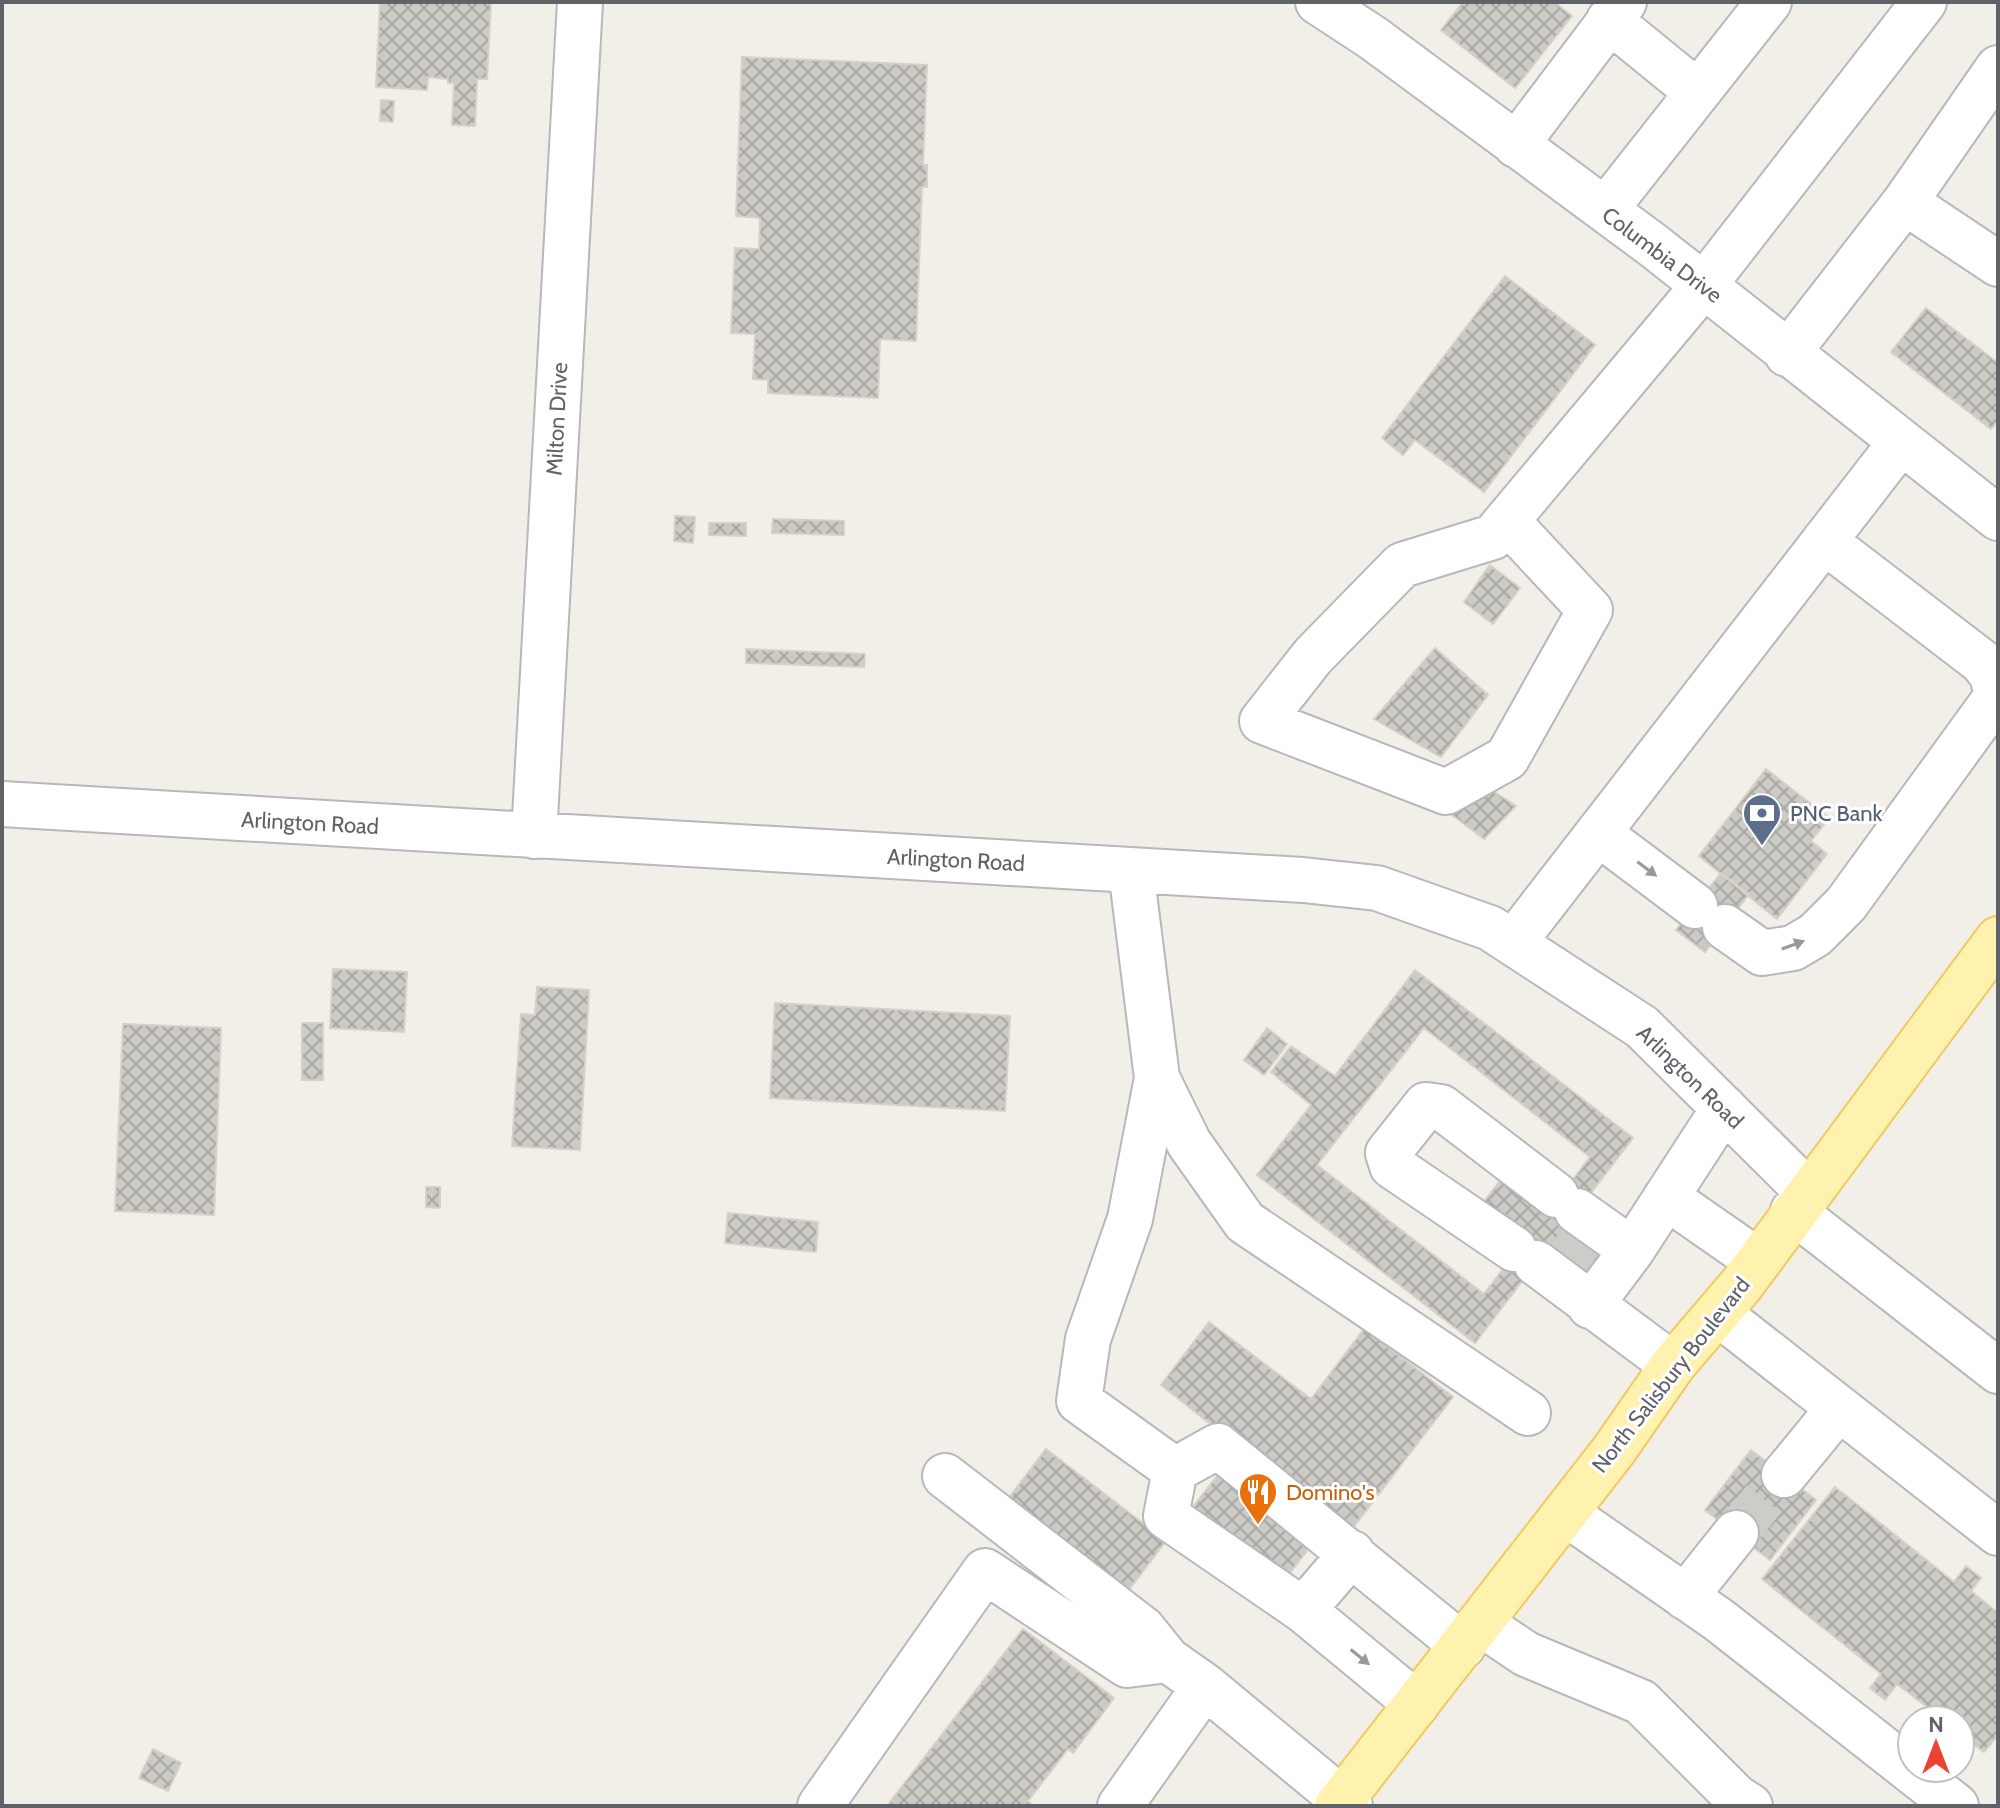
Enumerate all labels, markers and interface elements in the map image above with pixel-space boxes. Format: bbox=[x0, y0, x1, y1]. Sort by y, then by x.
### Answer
street label: Columbia Drive bbox=[1597, 201, 1727, 309]
street label: Milton Drive bbox=[541, 362, 573, 476]
bank icon: PNC Bank bbox=[1741, 792, 1783, 847]
place label: PNC Bank bbox=[1790, 800, 1883, 827]
street label: Arlington Road bbox=[240, 806, 380, 840]
street label: Arlington Road bbox=[886, 843, 1026, 877]
one-way arrow bbox=[1636, 861, 1657, 877]
one-way arrow bbox=[1781, 939, 1805, 951]
street label: Arlington Road bbox=[1631, 1019, 1749, 1135]
street label: North Salisbury Boulevard bbox=[1586, 1272, 1756, 1478]
restaurant icon: Domino's bbox=[1237, 1471, 1279, 1526]
place label: Domino's bbox=[1286, 1479, 1375, 1506]
one-way arrow bbox=[1349, 1648, 1369, 1665]
north arrow bbox=[1896, 1704, 1976, 1784]
text: N bbox=[1928, 1711, 1944, 1738]

